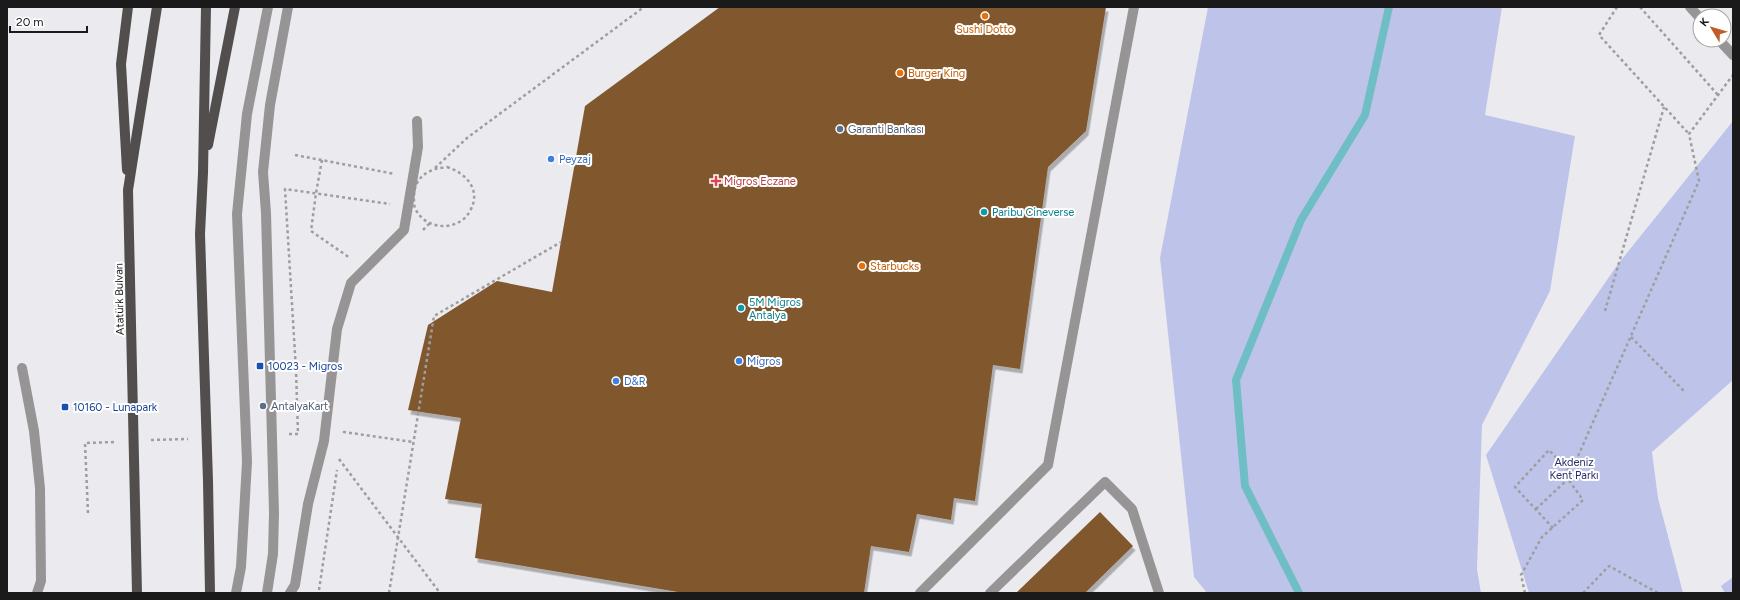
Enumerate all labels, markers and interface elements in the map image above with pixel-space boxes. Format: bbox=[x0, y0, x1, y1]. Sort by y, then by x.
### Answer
scale bar bbox=[10, 8, 87, 34]
north arrow bbox=[1692, 8, 1732, 48]
marker: Sushi Dotto bbox=[980, 11, 990, 21]
text: 20 m bbox=[16, 15, 44, 29]
text: K bbox=[1697, 15, 1712, 29]
place label: Sushi Dotto bbox=[956, 23, 1014, 36]
place label: Burger King bbox=[908, 67, 965, 80]
marker: Burger King bbox=[895, 68, 905, 78]
place label: Garanti Bankası bbox=[848, 123, 924, 136]
marker: Garanti Bankası bbox=[835, 124, 845, 134]
place label: Peyzaj bbox=[559, 153, 591, 166]
marker: Peyzaj bbox=[546, 154, 556, 164]
place label: Migros Eczane bbox=[724, 175, 796, 188]
marker: Migros Eczane bbox=[711, 176, 721, 186]
place label: Paribu Cineverse bbox=[992, 206, 1074, 219]
marker: Paribu Cineverse bbox=[979, 207, 989, 217]
place label: Starbucks bbox=[870, 260, 919, 273]
marker: Starbucks bbox=[857, 261, 867, 271]
street label: Atatürk Bulvarı bbox=[112, 263, 127, 335]
place label: 5M Migros Antalya bbox=[749, 296, 801, 322]
marker: 5M Migros Antalya bbox=[736, 303, 746, 313]
place label: Migros bbox=[747, 355, 781, 368]
marker: Migros bbox=[734, 356, 744, 366]
place label: 10023 - Migros bbox=[268, 360, 342, 373]
marker: 10023 - Migros bbox=[255, 361, 265, 371]
place label: D&R bbox=[624, 375, 646, 388]
marker: D&R bbox=[611, 376, 621, 386]
place label: AntalyaKart bbox=[271, 400, 328, 413]
place label: 10160 - Lunapark bbox=[73, 401, 158, 414]
marker: AntalyaKart bbox=[258, 401, 268, 411]
marker: 10160 - Lunapark bbox=[60, 402, 70, 412]
park label: Akdeniz Kent Parkı bbox=[1549, 456, 1599, 482]

